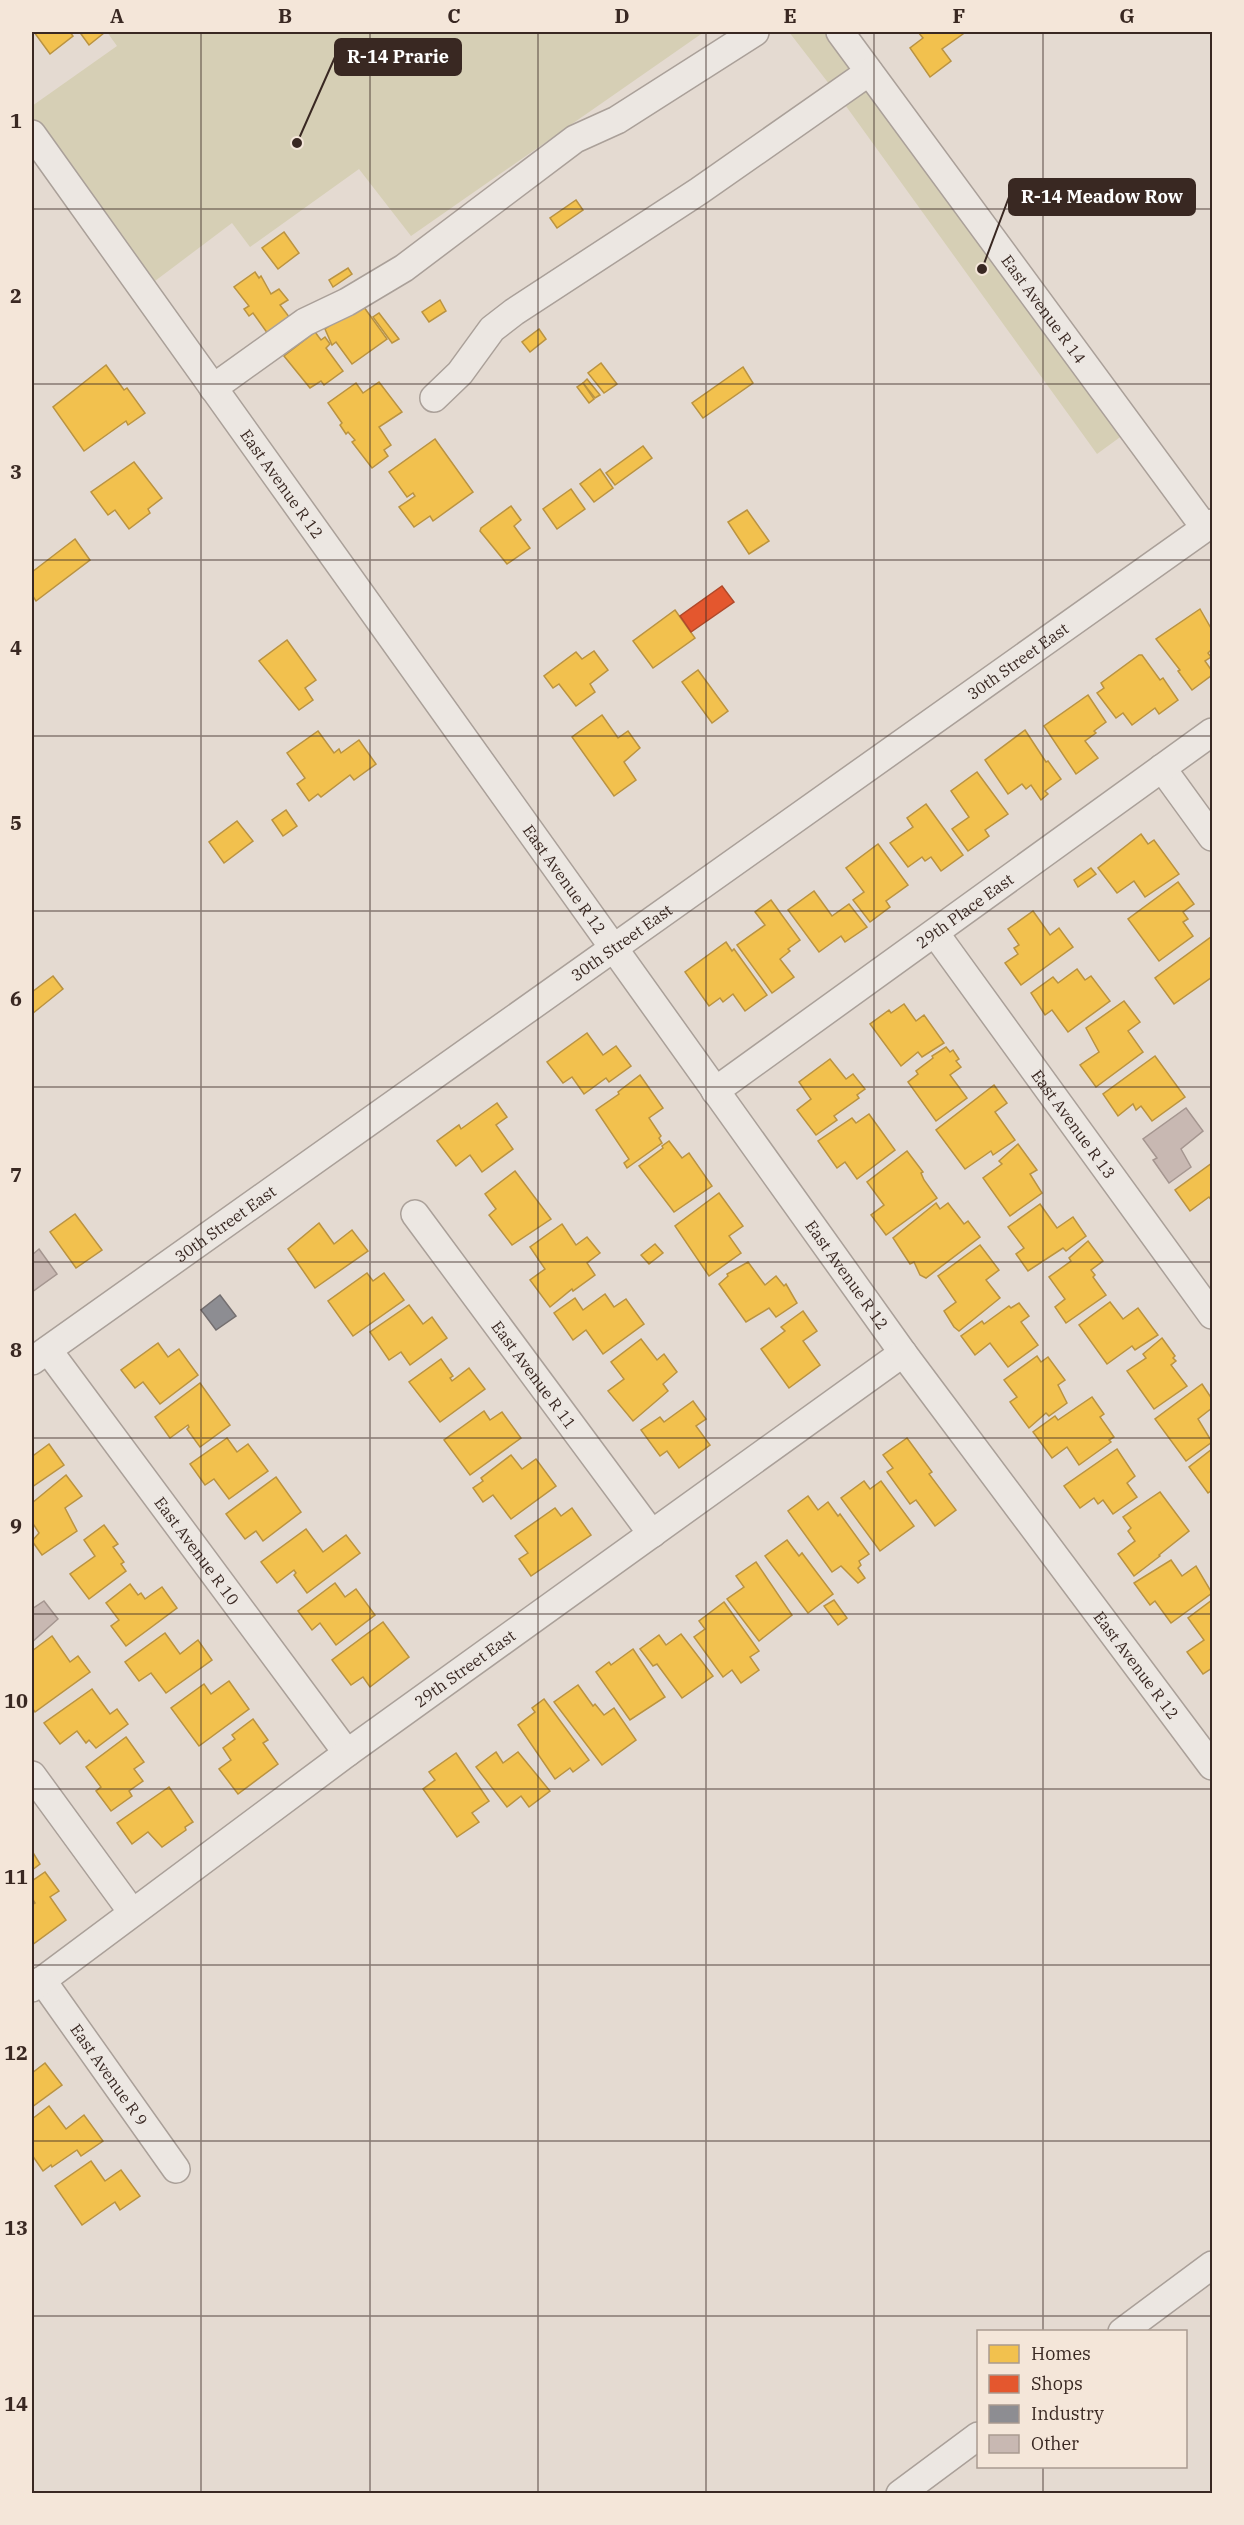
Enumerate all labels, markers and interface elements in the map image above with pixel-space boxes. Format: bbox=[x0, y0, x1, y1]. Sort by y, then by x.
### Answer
text: A bbox=[110, 2, 124, 29]
text: B bbox=[278, 2, 292, 29]
text: C bbox=[447, 2, 461, 29]
text: D bbox=[614, 2, 630, 29]
text: E bbox=[783, 2, 797, 29]
text: F bbox=[953, 2, 965, 29]
text: G bbox=[1119, 2, 1135, 29]
callout: R-14 Prarie bbox=[335, 39, 461, 75]
text: R-14 Prarie bbox=[347, 45, 449, 68]
text: 1 bbox=[10, 107, 22, 134]
callout: R-14 Meadow Row bbox=[1009, 179, 1195, 215]
text: R-14 Meadow Row bbox=[1021, 185, 1183, 208]
street label: East Avenue R 14 bbox=[997, 251, 1090, 367]
text: 2 bbox=[10, 282, 22, 309]
street label: East Avenue R 12 bbox=[236, 425, 328, 542]
text: 3 bbox=[10, 458, 22, 485]
street label: 30th Street East bbox=[963, 618, 1073, 704]
text: 4 bbox=[10, 634, 22, 661]
text: 5 bbox=[10, 809, 22, 836]
street label: East Avenue R 12 bbox=[519, 821, 610, 938]
street label: 29th Place East bbox=[912, 869, 1017, 952]
street label: 30th Street East bbox=[567, 899, 676, 985]
text: 6 bbox=[10, 985, 22, 1012]
street label: East Avenue R 13 bbox=[1027, 1066, 1120, 1182]
text: 7 bbox=[10, 1161, 22, 1188]
street label: 30th Street East bbox=[171, 1181, 280, 1267]
street label: East Avenue R 12 bbox=[801, 1216, 893, 1333]
street label: East Avenue R 11 bbox=[487, 1317, 581, 1433]
text: 8 bbox=[10, 1336, 22, 1363]
street label: East Avenue R 10 bbox=[150, 1493, 244, 1609]
text: 9 bbox=[10, 1512, 22, 1539]
street label: East Avenue R 12 bbox=[1090, 1607, 1183, 1723]
street label: 29th Street East bbox=[410, 1625, 519, 1711]
text: 10 bbox=[4, 1687, 28, 1714]
text: 11 bbox=[4, 1863, 28, 1890]
street label: East Avenue R 9 bbox=[66, 2020, 152, 2129]
text: 12 bbox=[4, 2039, 28, 2066]
text: 13 bbox=[4, 2214, 28, 2241]
legend bbox=[977, 2330, 1187, 2468]
text: Homes bbox=[1031, 2342, 1091, 2365]
text: Shops bbox=[1031, 2372, 1083, 2395]
text: 14 bbox=[4, 2390, 28, 2417]
text: Industry bbox=[1031, 2402, 1104, 2425]
text: Other bbox=[1031, 2432, 1079, 2455]

